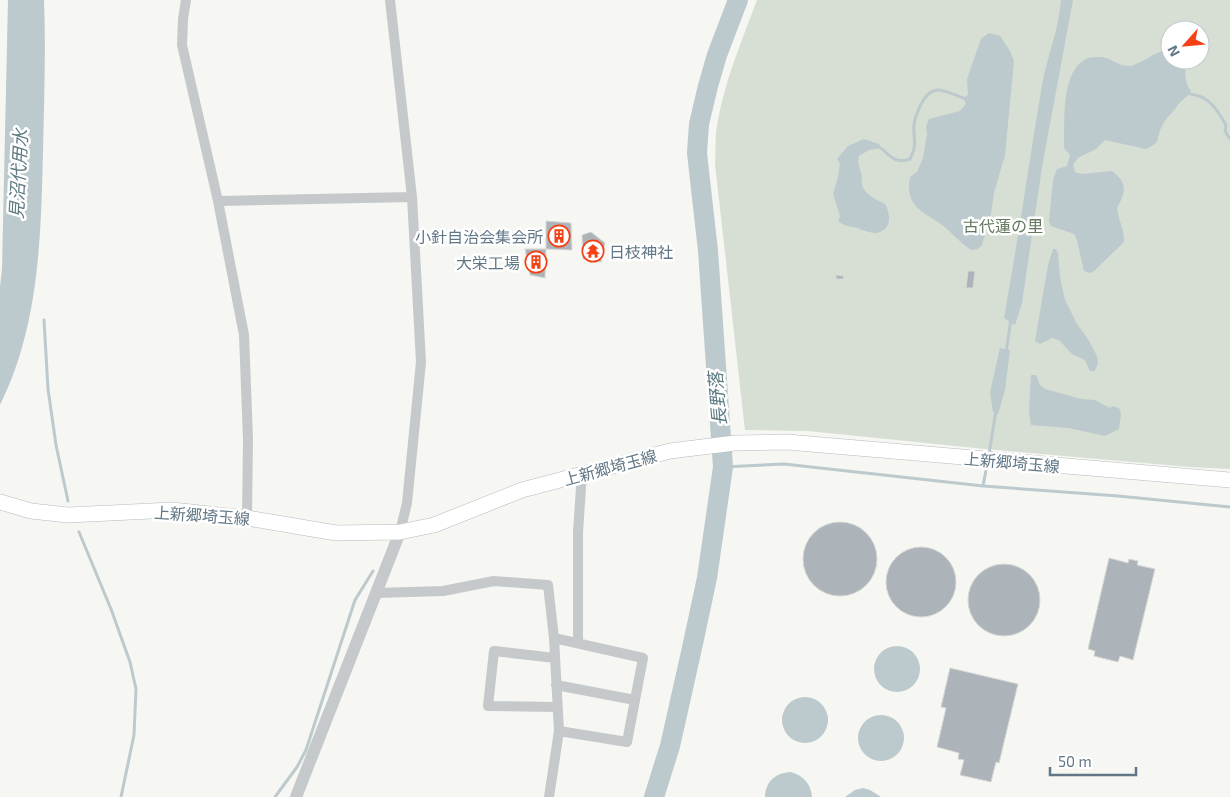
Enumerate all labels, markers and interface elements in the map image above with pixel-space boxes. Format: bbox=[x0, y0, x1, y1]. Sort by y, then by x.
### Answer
north arrow bbox=[1160, 20, 1210, 70]
text: N bbox=[1163, 43, 1183, 59]
water label: 見沼代用水 bbox=[5, 126, 31, 220]
park label: 古代蓮の里 bbox=[963, 216, 1043, 235]
building icon: 小針自治会集会所 bbox=[547, 224, 571, 248]
place label: 小針自治会集会所 bbox=[415, 227, 543, 246]
temple icon: 日枝神社 bbox=[581, 239, 605, 263]
place label: 日枝神社 bbox=[609, 242, 673, 261]
building icon: 大栄工場 bbox=[524, 250, 548, 274]
place label: 大栄工場 bbox=[456, 253, 520, 272]
water label: 長野落 bbox=[703, 368, 730, 427]
street label: 上新郷埼玉線 bbox=[561, 445, 659, 489]
street label: 上新郷埼玉線 bbox=[963, 448, 1061, 476]
street label: 上新郷埼玉線 bbox=[153, 502, 251, 528]
scale bar bbox=[1050, 744, 1136, 776]
text: 50 m bbox=[1058, 752, 1092, 770]

